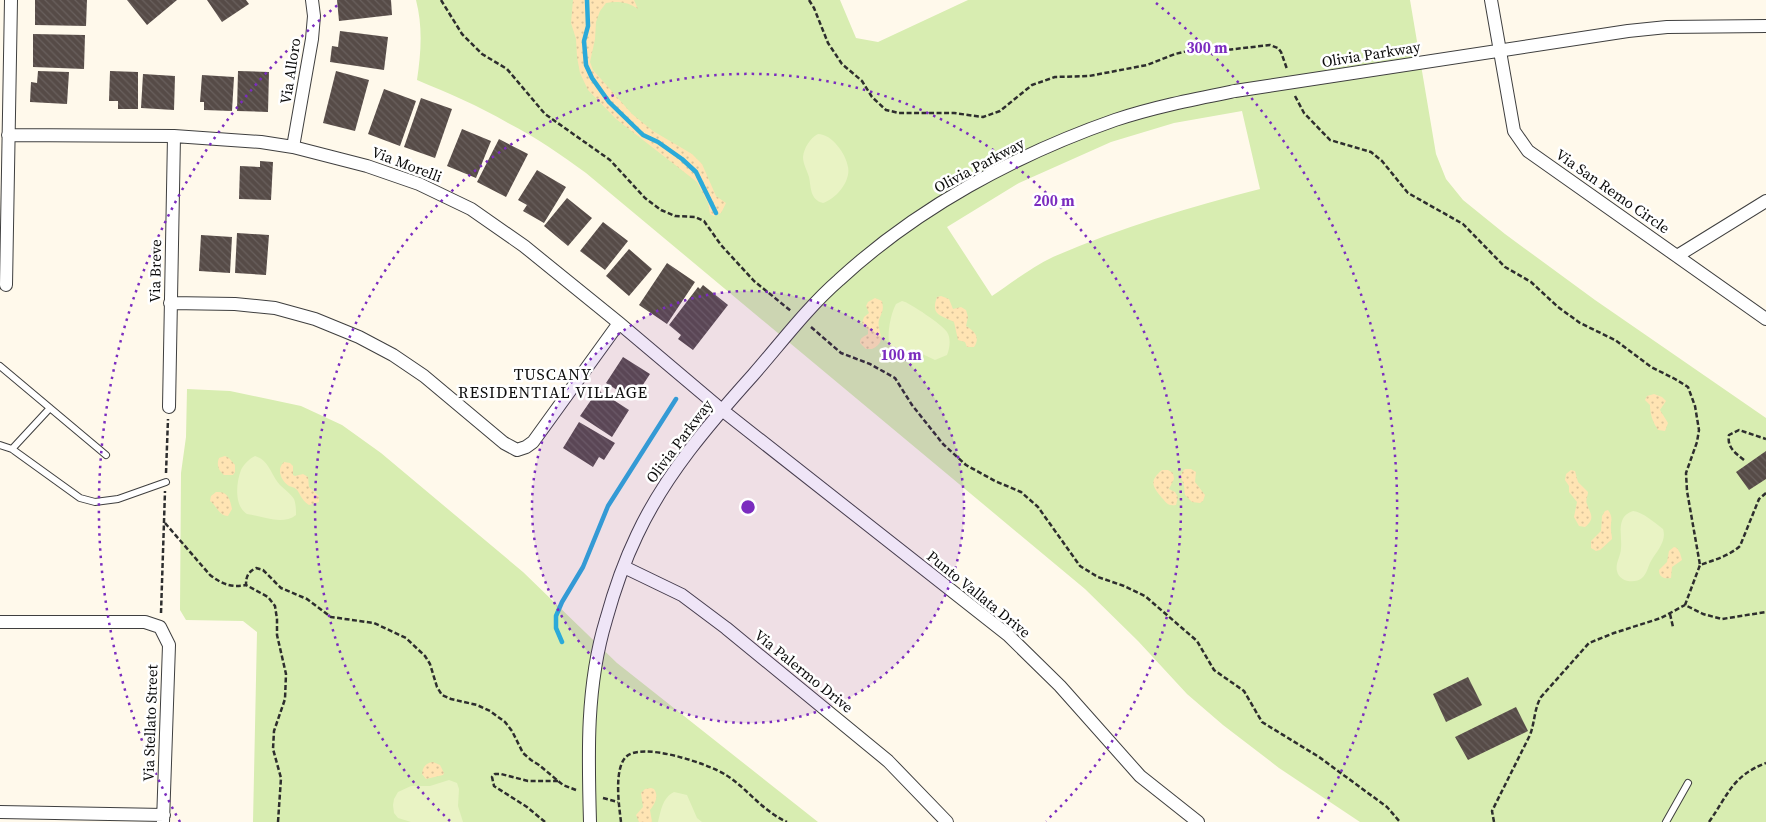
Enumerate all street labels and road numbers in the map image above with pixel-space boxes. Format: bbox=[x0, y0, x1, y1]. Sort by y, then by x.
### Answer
street label: Via Alloro bbox=[274, 36, 306, 106]
street label: Olivia Parkway bbox=[1320, 36, 1422, 72]
street label: Olivia Parkway bbox=[930, 132, 1028, 198]
street label: Via Morelli bbox=[369, 141, 445, 187]
street label: Via San Remo Circle bbox=[1552, 144, 1675, 239]
street label: Via Breve bbox=[144, 239, 166, 303]
street label: Olivia Parkway bbox=[641, 395, 718, 487]
street label: Punto Vallata Drive bbox=[923, 546, 1036, 643]
street label: Via Palermo Drive bbox=[750, 625, 858, 718]
street label: Via Stellato Street bbox=[137, 664, 163, 782]

